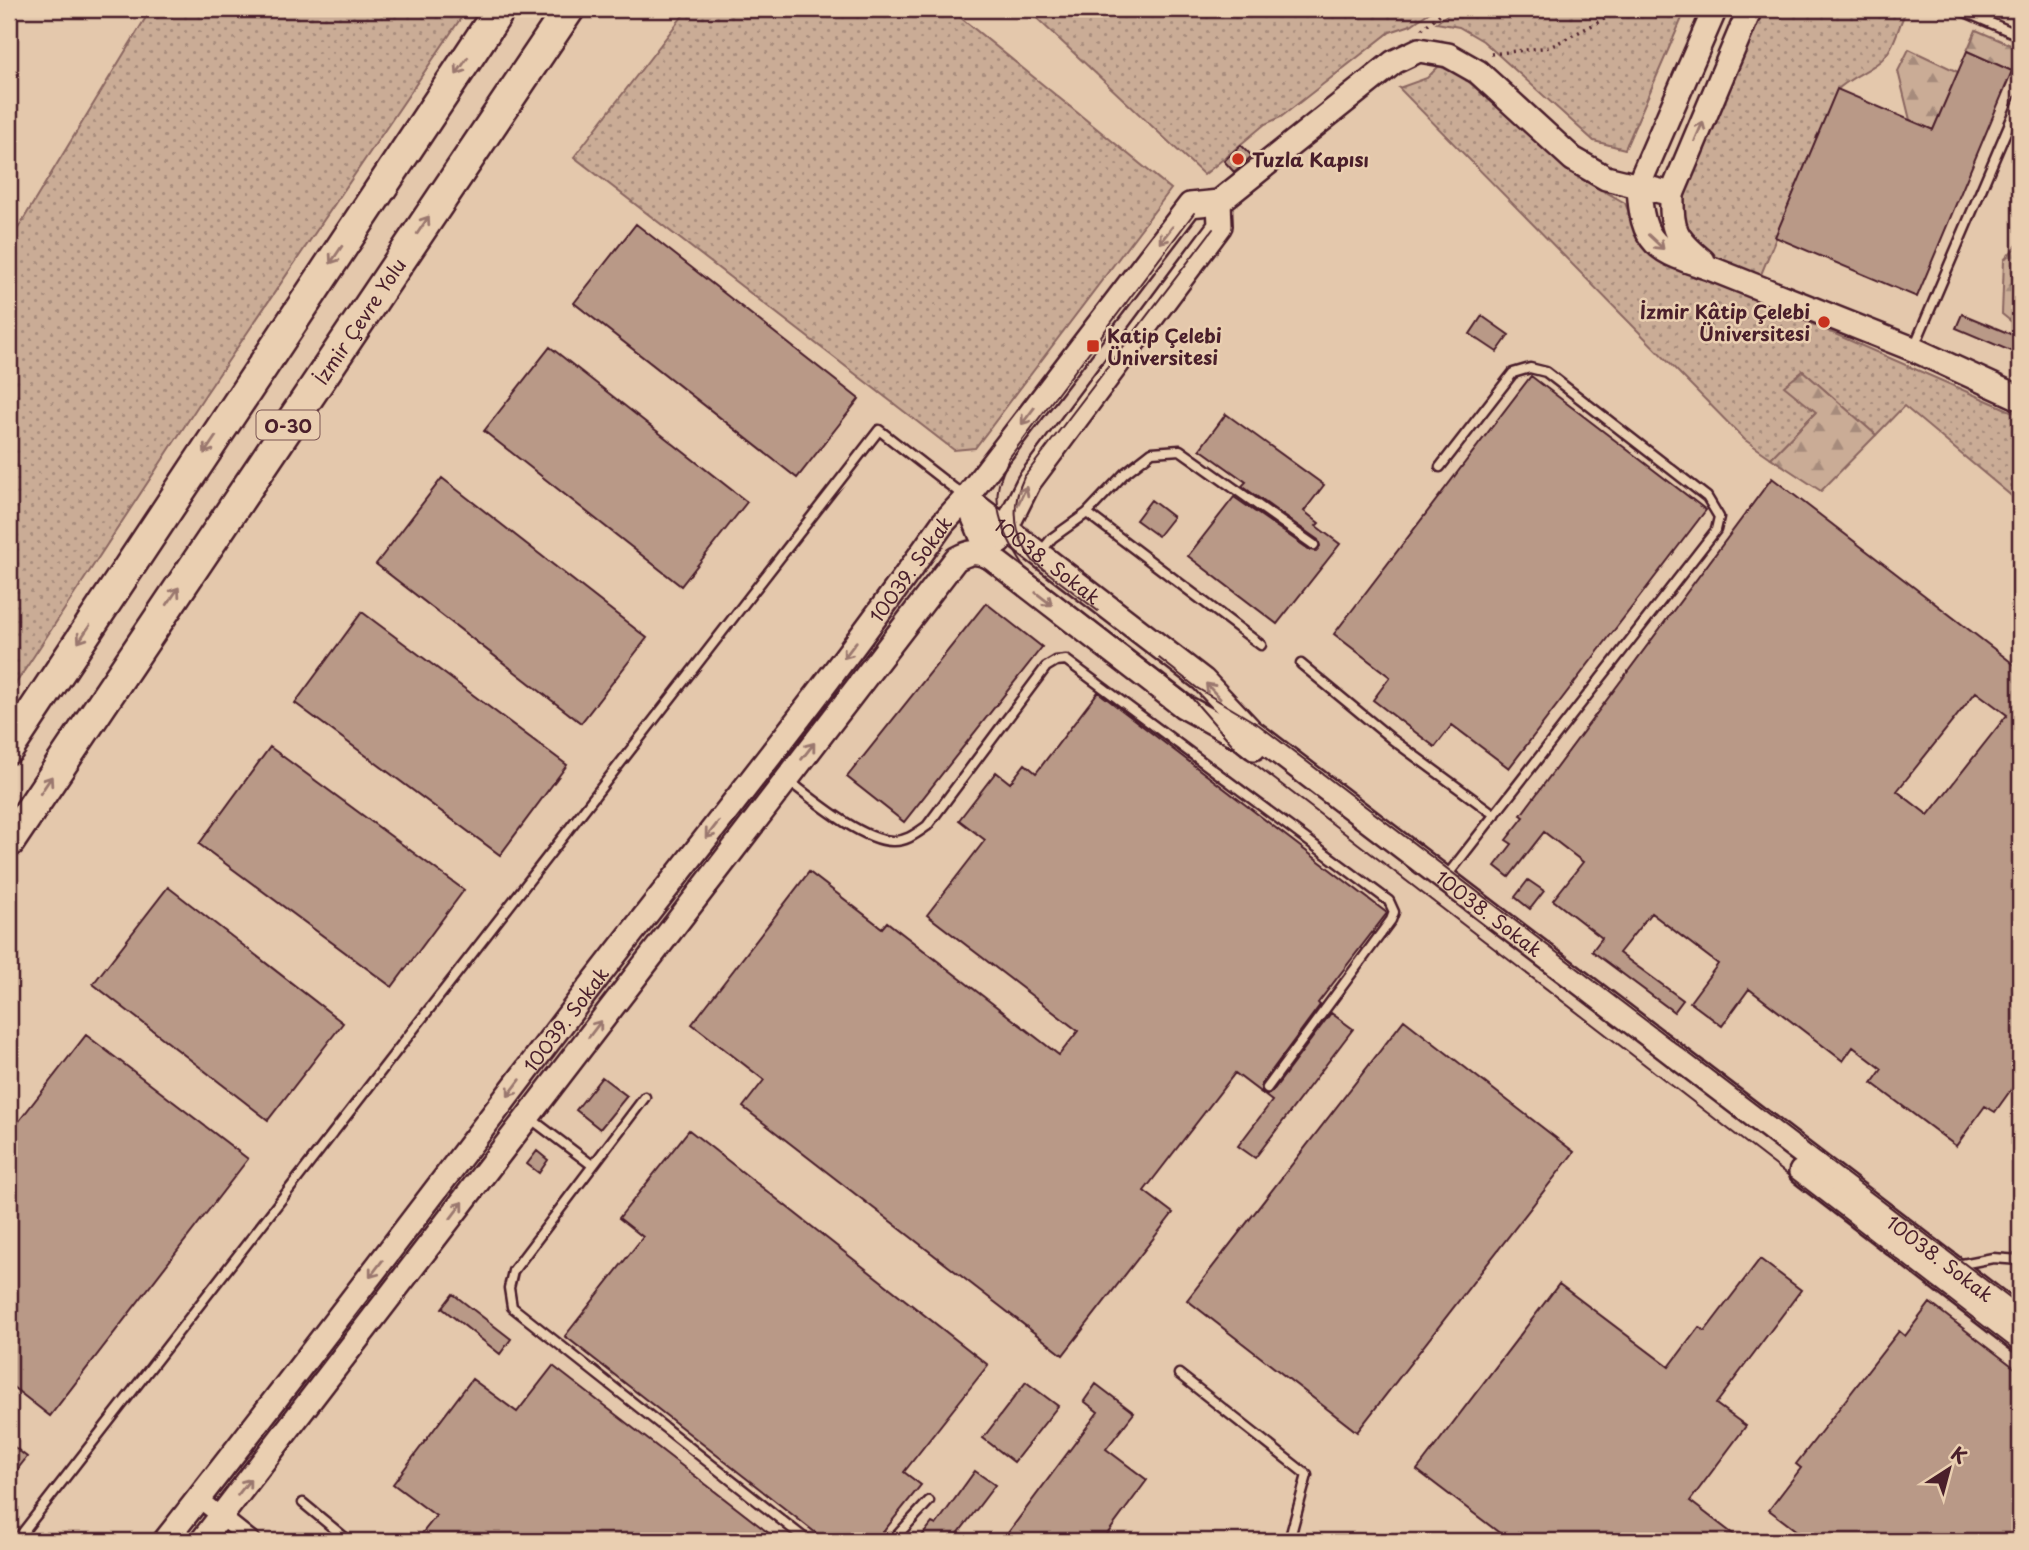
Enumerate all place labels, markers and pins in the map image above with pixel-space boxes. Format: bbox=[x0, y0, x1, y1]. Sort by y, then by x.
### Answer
place label: Tuzla Kapısı bbox=[1252, 145, 1369, 173]
marker: Tuzla Kapısı bbox=[1230, 151, 1246, 167]
place label: İzmir Kâtip Çelebi Üniversitesi bbox=[1640, 297, 1810, 347]
marker: İzmir Kâtip Çelebi Üniversitesi bbox=[1816, 314, 1832, 330]
place label: Katip Çelebi Üniversitesi bbox=[1107, 321, 1222, 371]
marker: Katip Çelebi Üniversitesi bbox=[1085, 338, 1101, 354]

